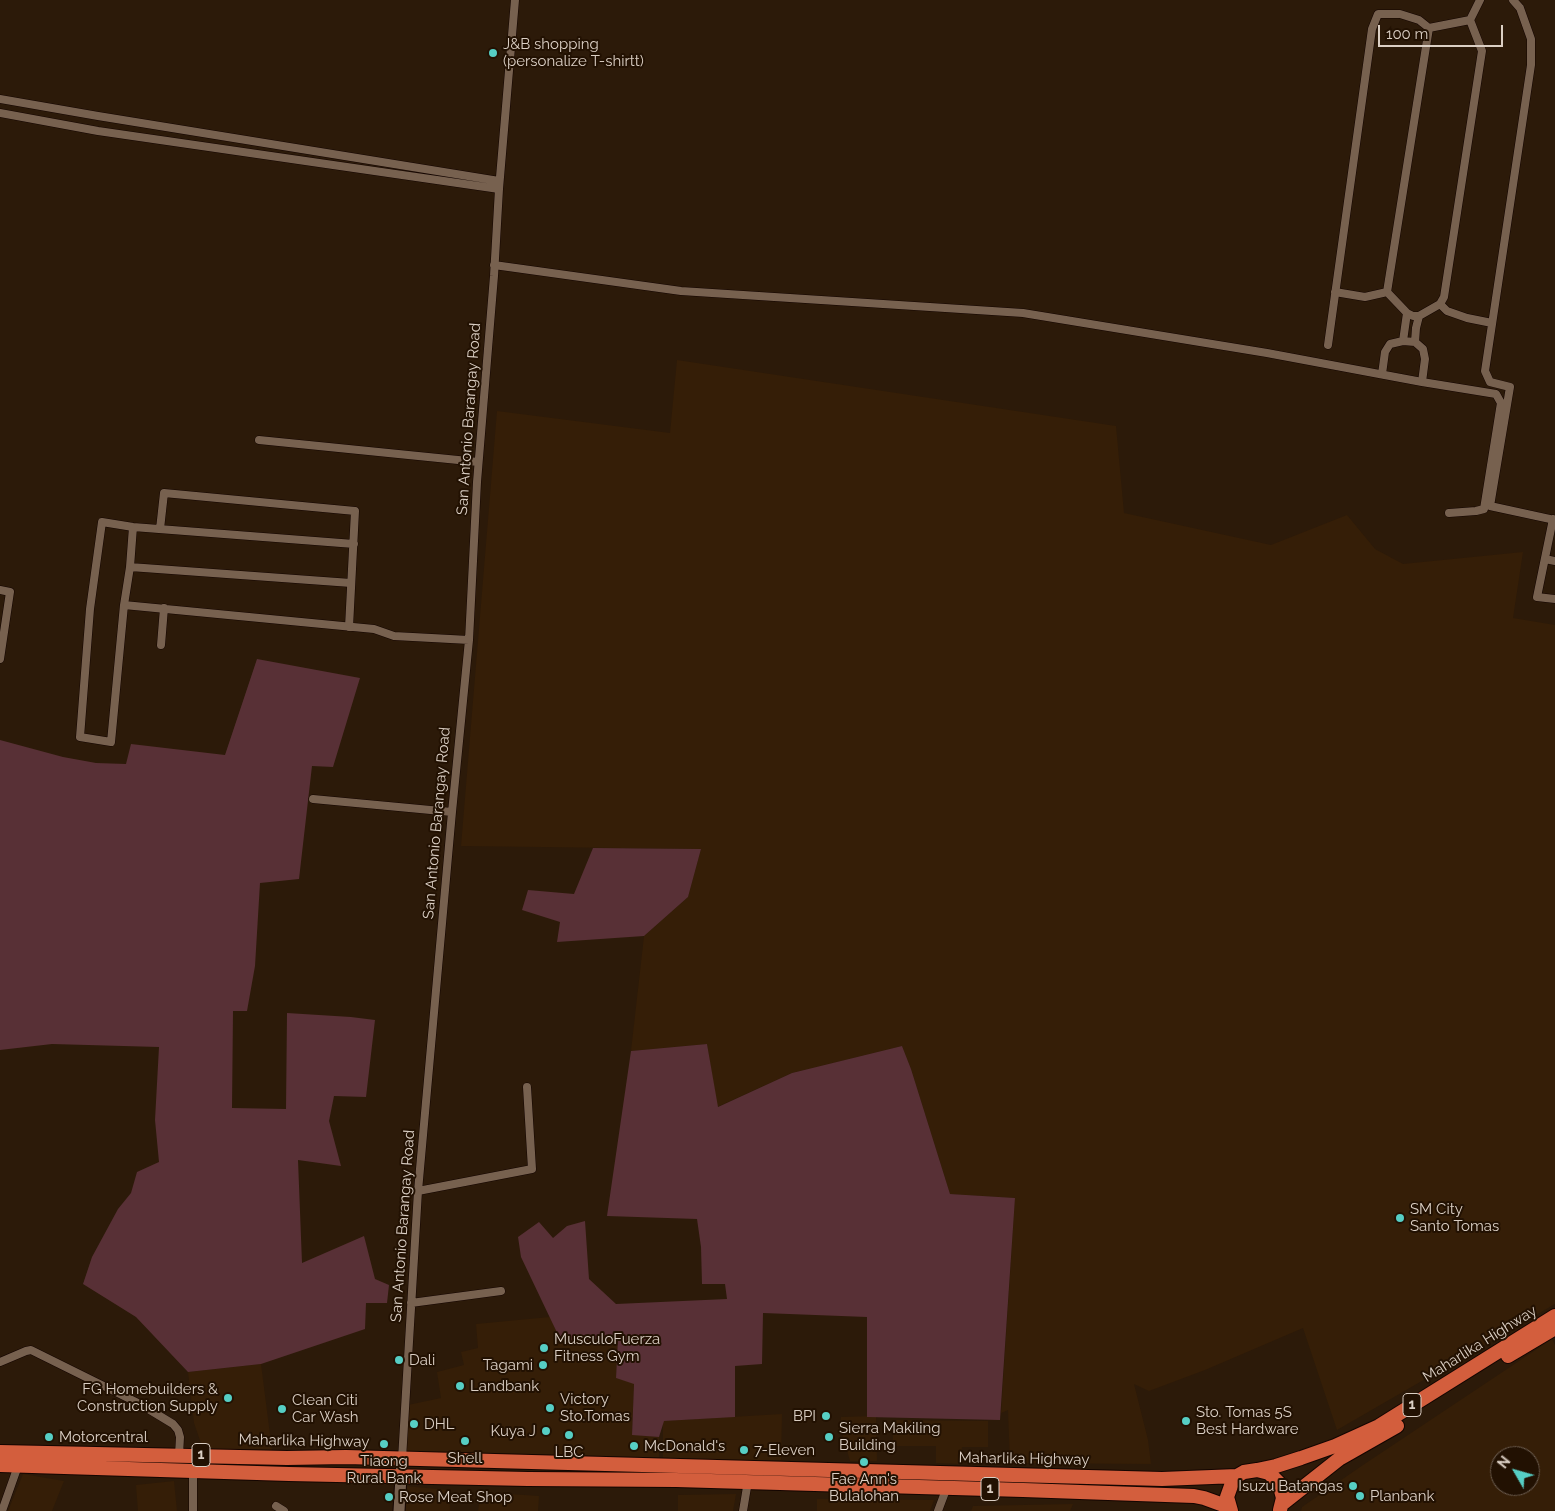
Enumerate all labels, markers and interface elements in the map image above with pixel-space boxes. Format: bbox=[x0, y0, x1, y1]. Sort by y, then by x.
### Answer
scale bar bbox=[1380, 15, 1505, 47]
text: 100 m bbox=[1386, 25, 1428, 43]
place label: J&B shopping (personalize T-shirtt) bbox=[503, 35, 644, 70]
marker: J&B shopping (personalize T-shirtt) bbox=[487, 47, 499, 59]
street label: San Antonio Barangay Road bbox=[453, 322, 485, 516]
street label: San Antonio Barangay Road bbox=[420, 726, 454, 920]
street label: San Antonio Barangay Road bbox=[387, 1129, 419, 1323]
place label: SM City Santo Tomas bbox=[1410, 1200, 1499, 1235]
marker: SM City Santo Tomas bbox=[1394, 1212, 1406, 1224]
street label: Maharlika Highway bbox=[1420, 1302, 1540, 1386]
place label: MusculoFuerza Fitness Gym bbox=[554, 1330, 660, 1365]
marker: MusculoFuerza Fitness Gym bbox=[538, 1342, 550, 1354]
place label: Dali bbox=[409, 1351, 435, 1369]
marker: Dali bbox=[393, 1354, 405, 1366]
place label: Tagami bbox=[483, 1356, 533, 1374]
marker: Tagami bbox=[537, 1359, 549, 1371]
place label: Landbank bbox=[470, 1377, 539, 1395]
place label: FG Homebuilders & Construction Supply bbox=[77, 1380, 218, 1415]
marker: Landbank bbox=[454, 1380, 466, 1392]
place label: Victory Sto.Tomas bbox=[560, 1390, 630, 1425]
place label: Clean Citi Car Wash bbox=[292, 1391, 359, 1426]
marker: FG Homebuilders & Construction Supply bbox=[222, 1392, 234, 1404]
road number: 1 bbox=[1403, 1394, 1421, 1416]
marker: Victory Sto.Tomas bbox=[544, 1402, 556, 1414]
marker: Clean Citi Car Wash bbox=[276, 1403, 288, 1415]
place label: Sto. Tomas 5S Best Hardware bbox=[1196, 1403, 1298, 1438]
place label: BPI bbox=[793, 1407, 816, 1425]
marker: BPI bbox=[820, 1410, 832, 1422]
place label: DHL bbox=[424, 1415, 455, 1433]
marker: Sto. Tomas 5S Best Hardware bbox=[1180, 1415, 1192, 1427]
marker: DHL bbox=[408, 1418, 420, 1430]
place label: Sierra Makiling Building bbox=[839, 1419, 941, 1454]
place label: Kuya J bbox=[491, 1422, 536, 1440]
marker: Kuya J bbox=[540, 1425, 552, 1437]
place label: Motorcentral bbox=[59, 1428, 148, 1446]
marker: LBC bbox=[563, 1429, 575, 1441]
marker: Motorcentral bbox=[43, 1431, 55, 1443]
street label: Maharlika Highway bbox=[238, 1431, 370, 1451]
marker: Sierra Makiling Building bbox=[823, 1431, 835, 1443]
marker: Shell bbox=[459, 1435, 471, 1447]
place label: McDonald's bbox=[644, 1437, 725, 1455]
marker: Tiaong Rural Bank bbox=[378, 1438, 390, 1450]
marker: McDonald's bbox=[628, 1440, 640, 1452]
place label: 7-Eleven bbox=[754, 1441, 815, 1459]
place label: LBC bbox=[554, 1443, 584, 1461]
road number: 1 bbox=[192, 1444, 210, 1466]
marker: 7-Eleven bbox=[738, 1444, 750, 1456]
north arrow bbox=[1490, 1446, 1540, 1496]
place label: Shell bbox=[448, 1449, 482, 1467]
street label: Maharlika Highway bbox=[958, 1449, 1090, 1469]
place label: Tiaong Rural Bank bbox=[347, 1452, 421, 1487]
text: N bbox=[1494, 1453, 1514, 1472]
marker: Fae Ann's Bulalohan bbox=[858, 1456, 870, 1468]
place label: Fae Ann's Bulalohan bbox=[829, 1470, 899, 1505]
place label: Isuzu Batangas bbox=[1238, 1477, 1343, 1495]
road number: 1 bbox=[981, 1478, 999, 1500]
marker: Isuzu Batangas bbox=[1347, 1480, 1359, 1492]
place label: Planbank bbox=[1370, 1487, 1434, 1505]
place label: Rose Meat Shop bbox=[399, 1488, 512, 1506]
marker: Planbank bbox=[1354, 1490, 1366, 1502]
marker: Rose Meat Shop bbox=[383, 1491, 395, 1503]

